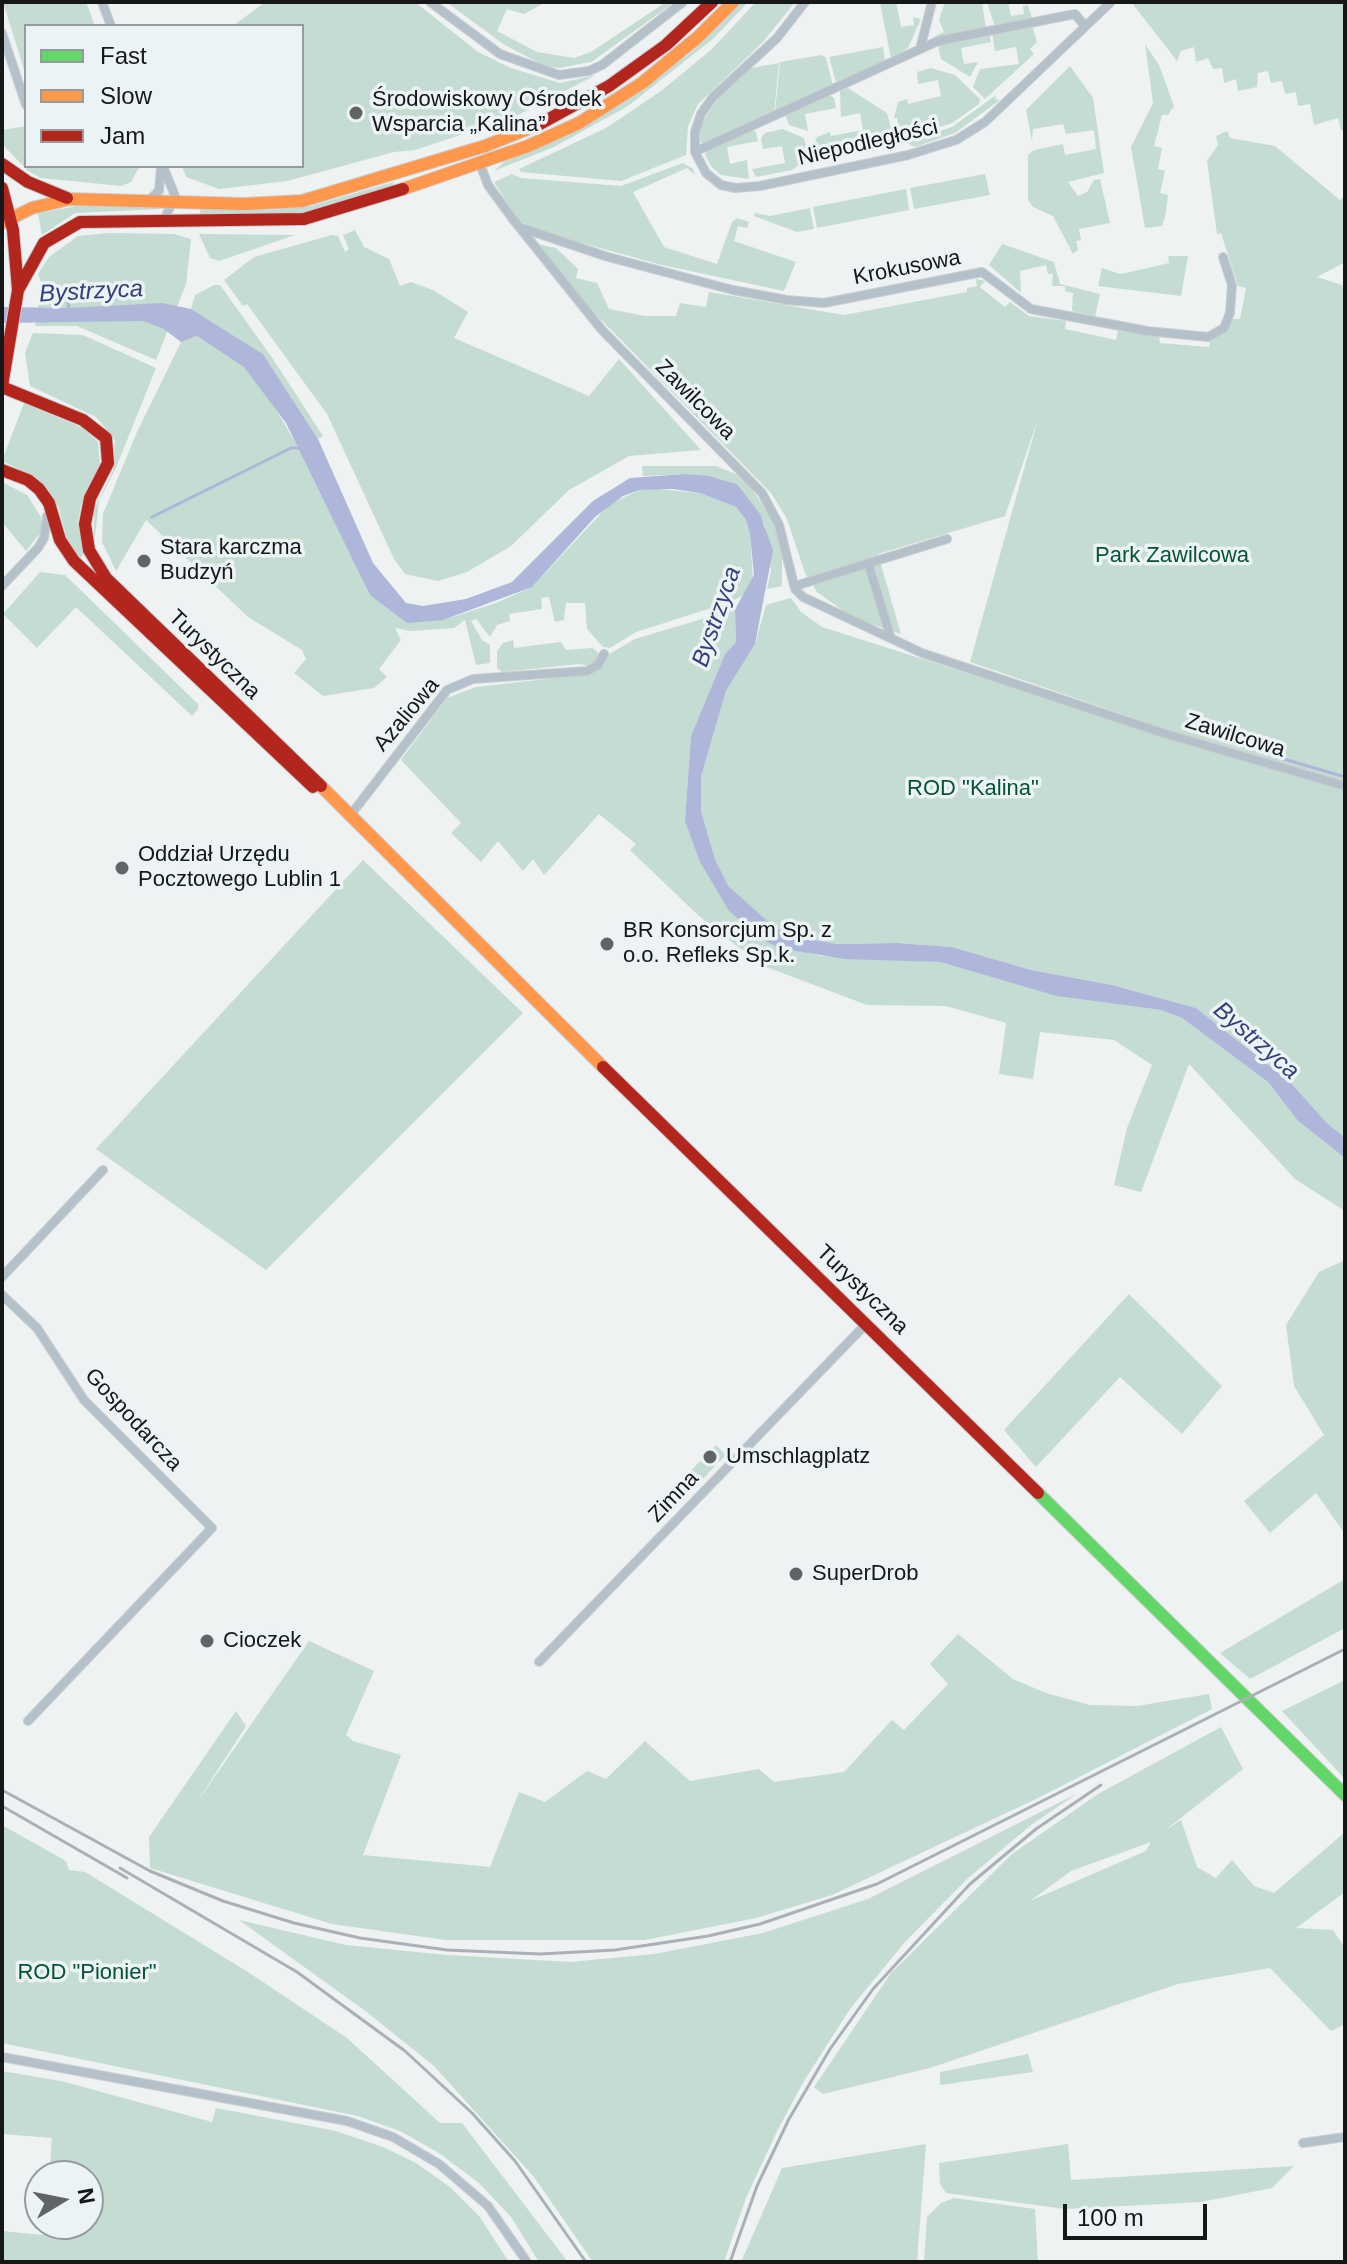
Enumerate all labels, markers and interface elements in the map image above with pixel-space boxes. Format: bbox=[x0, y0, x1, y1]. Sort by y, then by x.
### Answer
legend bbox=[24, 24, 304, 168]
text: Fast bbox=[100, 42, 147, 69]
text: Slow bbox=[100, 82, 152, 109]
place label: Środowiskowy Ośrodek Wsparcia „Kalina” bbox=[372, 87, 602, 138]
marker: Środowiskowy Ośrodek Wsparcia „Kalina” bbox=[347, 104, 365, 122]
street label: Niepodległości bbox=[795, 114, 941, 172]
text: Jam bbox=[100, 122, 145, 149]
street label: Krokusowa bbox=[851, 245, 963, 291]
water label: Bystrzyca bbox=[38, 275, 144, 309]
street label: Zawilcowa bbox=[649, 354, 741, 446]
place label: Stara karczma Budzyń bbox=[160, 535, 302, 586]
park label: Park Zawilcowa bbox=[1095, 543, 1249, 569]
marker: Stara karczma Budzyń bbox=[135, 552, 153, 570]
water label: Bystrzyca bbox=[686, 563, 748, 671]
street label: Turystyczna bbox=[162, 605, 266, 705]
street label: Azaliowa bbox=[369, 673, 445, 757]
street label: Zawilcowa bbox=[1182, 708, 1288, 764]
park label: ROD "Kalina" bbox=[907, 776, 1039, 802]
place label: Oddział Urzędu Pocztowego Lublin 1 bbox=[138, 842, 341, 894]
marker: Oddział Urzędu Pocztowego Lublin 1 bbox=[113, 859, 131, 877]
place label: BR Konsorcjum Sp. z o.o. Refleks Sp.k. bbox=[623, 918, 832, 970]
marker: BR Konsorcjum Sp. z o.o. Refleks Sp.k. bbox=[598, 935, 616, 953]
water label: Bystrzyca bbox=[1207, 996, 1305, 1086]
street label: Turystyczna bbox=[810, 1240, 914, 1340]
street label: Gospodarcza bbox=[79, 1363, 187, 1477]
place label: Umschlagplatz bbox=[726, 1444, 870, 1470]
marker: Umschlagplatz bbox=[701, 1448, 719, 1466]
street label: Zimna bbox=[643, 1466, 705, 1528]
place label: SuperDrob bbox=[812, 1561, 918, 1587]
marker: SuperDrob bbox=[787, 1565, 805, 1583]
place label: Cioczek bbox=[223, 1628, 301, 1654]
marker: Cioczek bbox=[198, 1632, 216, 1650]
park label: ROD "Pionier" bbox=[17, 1960, 157, 1986]
north arrow bbox=[24, 2160, 104, 2240]
text: N bbox=[72, 2186, 100, 2206]
scale bar bbox=[1067, 2188, 1211, 2238]
text: 100 m bbox=[1077, 2204, 1144, 2231]

